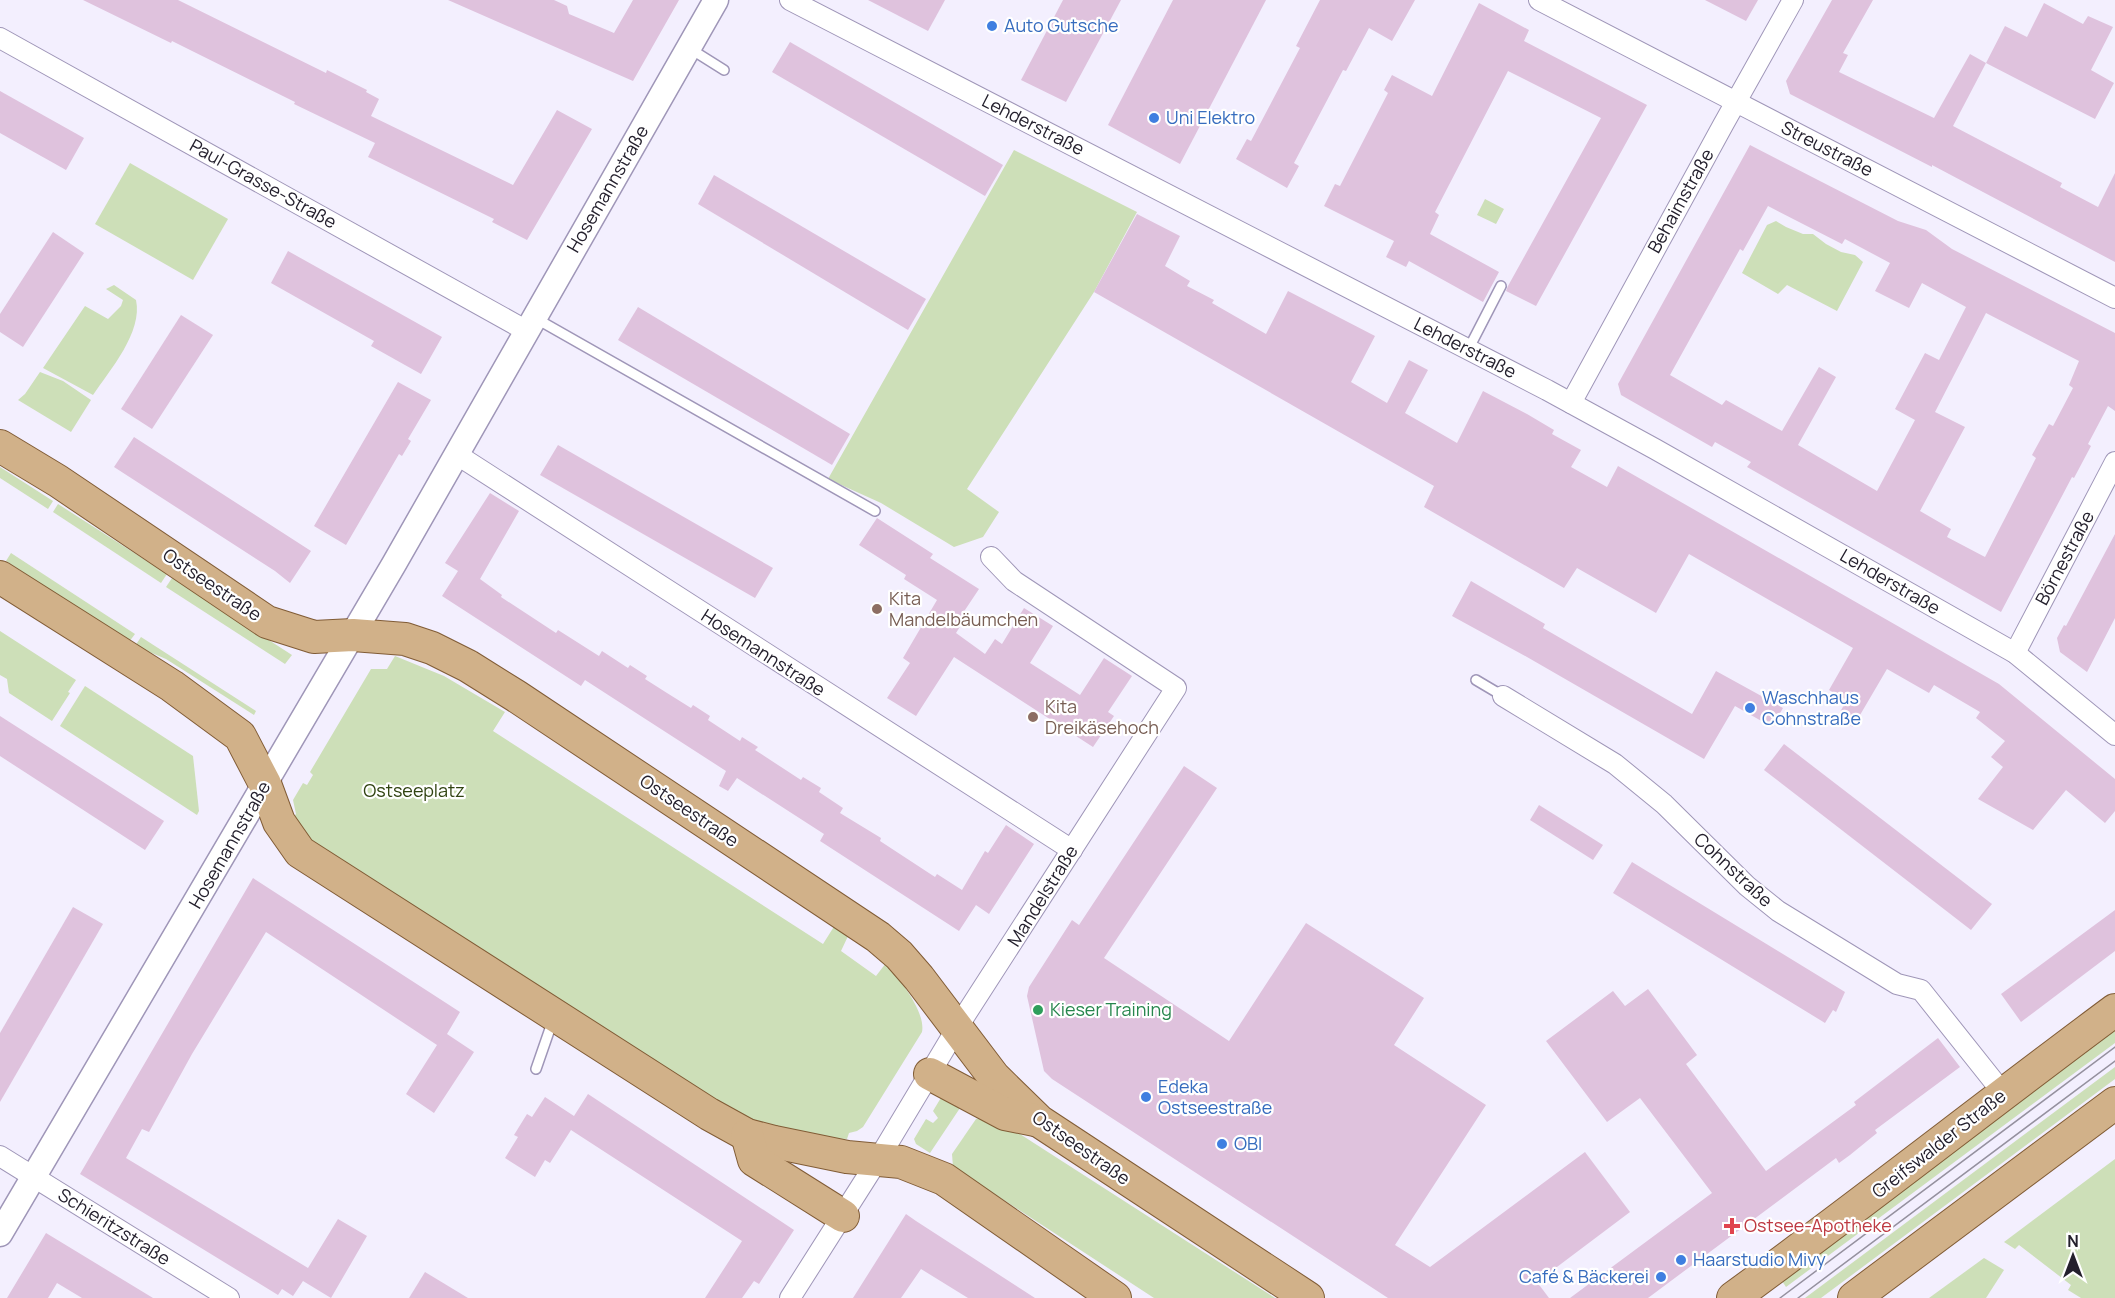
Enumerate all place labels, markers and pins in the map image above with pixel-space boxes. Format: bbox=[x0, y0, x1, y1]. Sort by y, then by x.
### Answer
place label: Auto Gutsche bbox=[1004, 13, 1118, 37]
marker: Auto Gutsche bbox=[985, 19, 999, 33]
place label: Uni Elektro bbox=[1166, 105, 1255, 129]
marker: Uni Elektro bbox=[1147, 111, 1161, 125]
place label: Kita Mandelbäumchen bbox=[889, 586, 1038, 631]
marker: Kita Mandelbäumchen bbox=[870, 602, 884, 616]
place label: Waschhaus Cohnstraße bbox=[1762, 685, 1861, 730]
place label: Kita Dreikäsehoch bbox=[1045, 694, 1159, 739]
marker: Waschhaus Cohnstraße bbox=[1743, 701, 1757, 715]
marker: Kita Dreikäsehoch bbox=[1026, 710, 1040, 724]
place label: Kieser Training bbox=[1050, 997, 1172, 1021]
marker: Kieser Training bbox=[1031, 1003, 1045, 1017]
place label: Edeka Ostseestraße bbox=[1158, 1074, 1272, 1119]
marker: Edeka Ostseestraße bbox=[1139, 1090, 1153, 1104]
place label: OBI bbox=[1234, 1131, 1262, 1155]
marker: OBI bbox=[1215, 1137, 1229, 1151]
place label: Ostsee-Apotheke bbox=[1744, 1213, 1892, 1237]
marker: Ostsee-Apotheke bbox=[1725, 1219, 1739, 1233]
place label: Haarstudio Mivy bbox=[1693, 1247, 1826, 1271]
marker: Haarstudio Mivy bbox=[1674, 1253, 1688, 1267]
place label: Café & Bäckerei bbox=[1519, 1264, 1649, 1288]
marker: Café & Bäckerei bbox=[1654, 1270, 1668, 1284]

